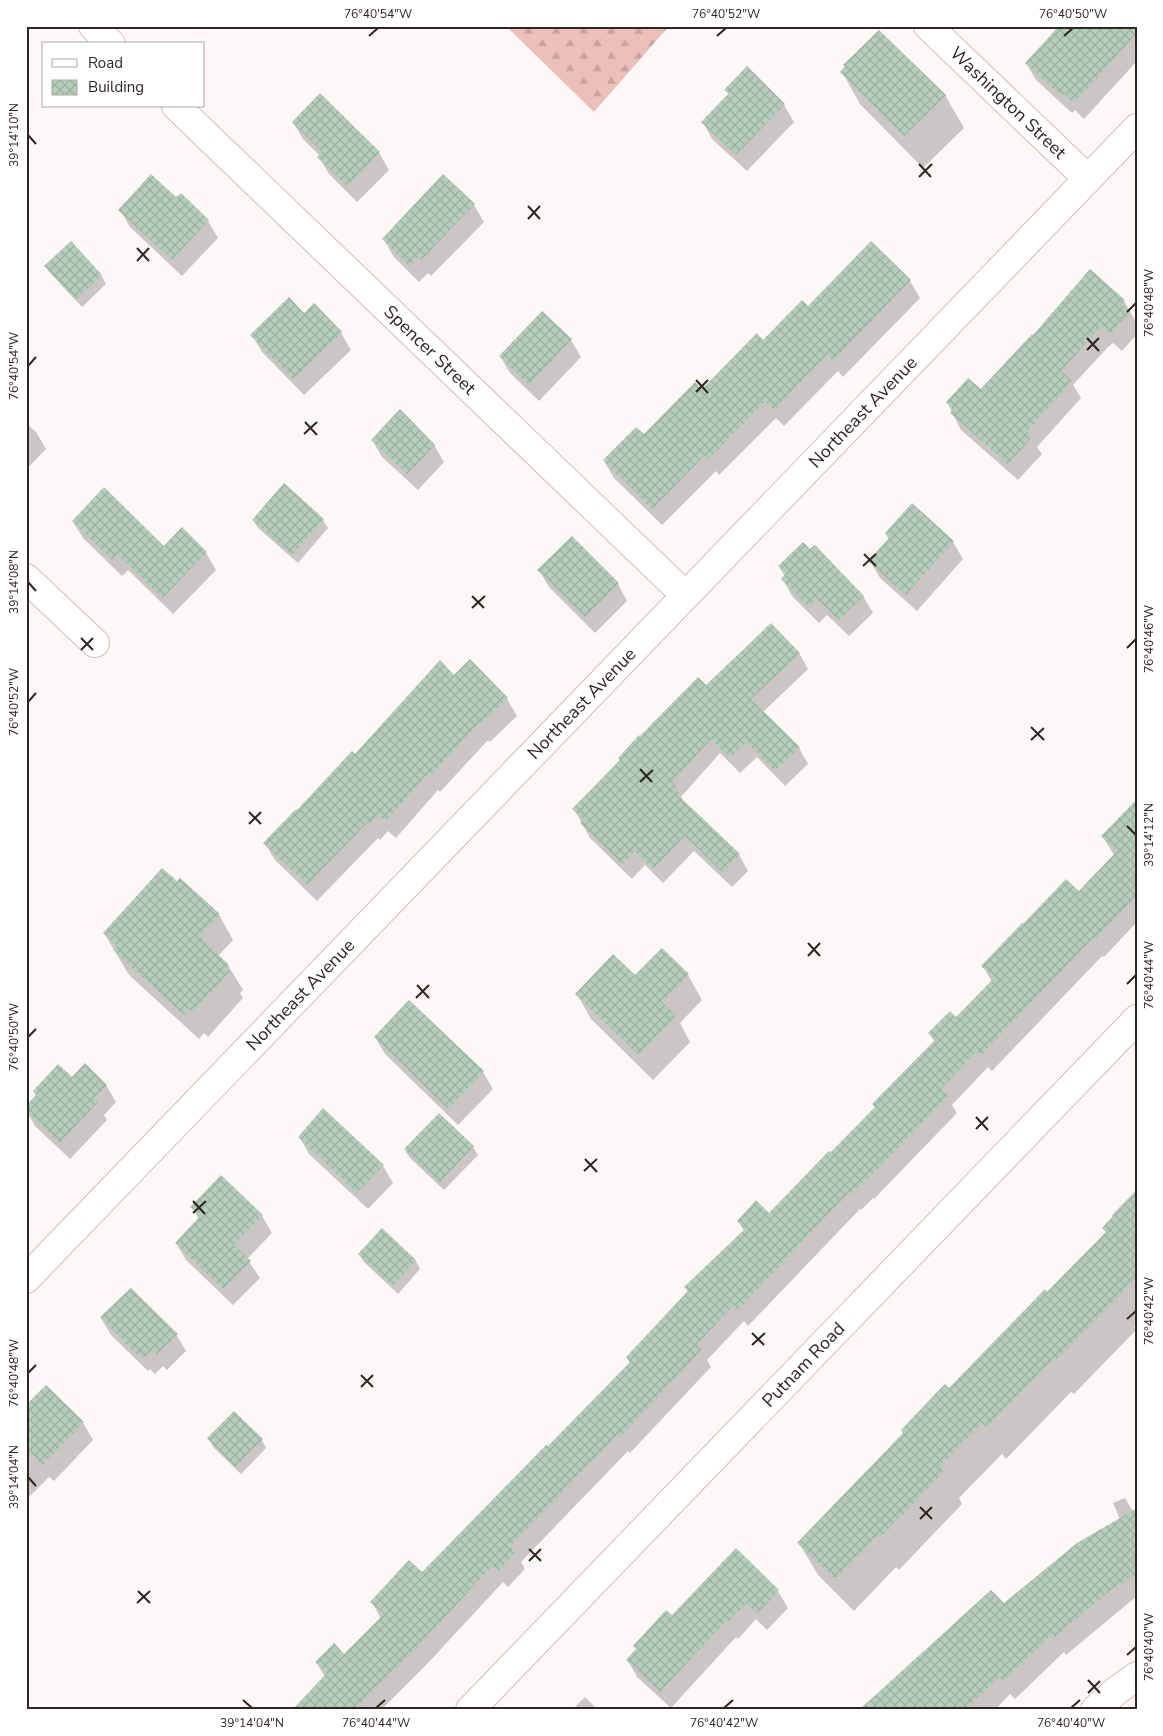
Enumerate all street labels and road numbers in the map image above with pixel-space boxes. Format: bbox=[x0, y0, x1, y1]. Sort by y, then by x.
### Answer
street label: Washington Street bbox=[945, 41, 1072, 165]
street label: Spencer Street bbox=[378, 300, 482, 400]
street label: Northeast Avenue bbox=[803, 351, 922, 473]
street label: Northeast Avenue bbox=[522, 642, 641, 765]
street label: Northeast Avenue bbox=[241, 934, 360, 1056]
street label: Putnam Road bbox=[757, 1317, 850, 1412]

